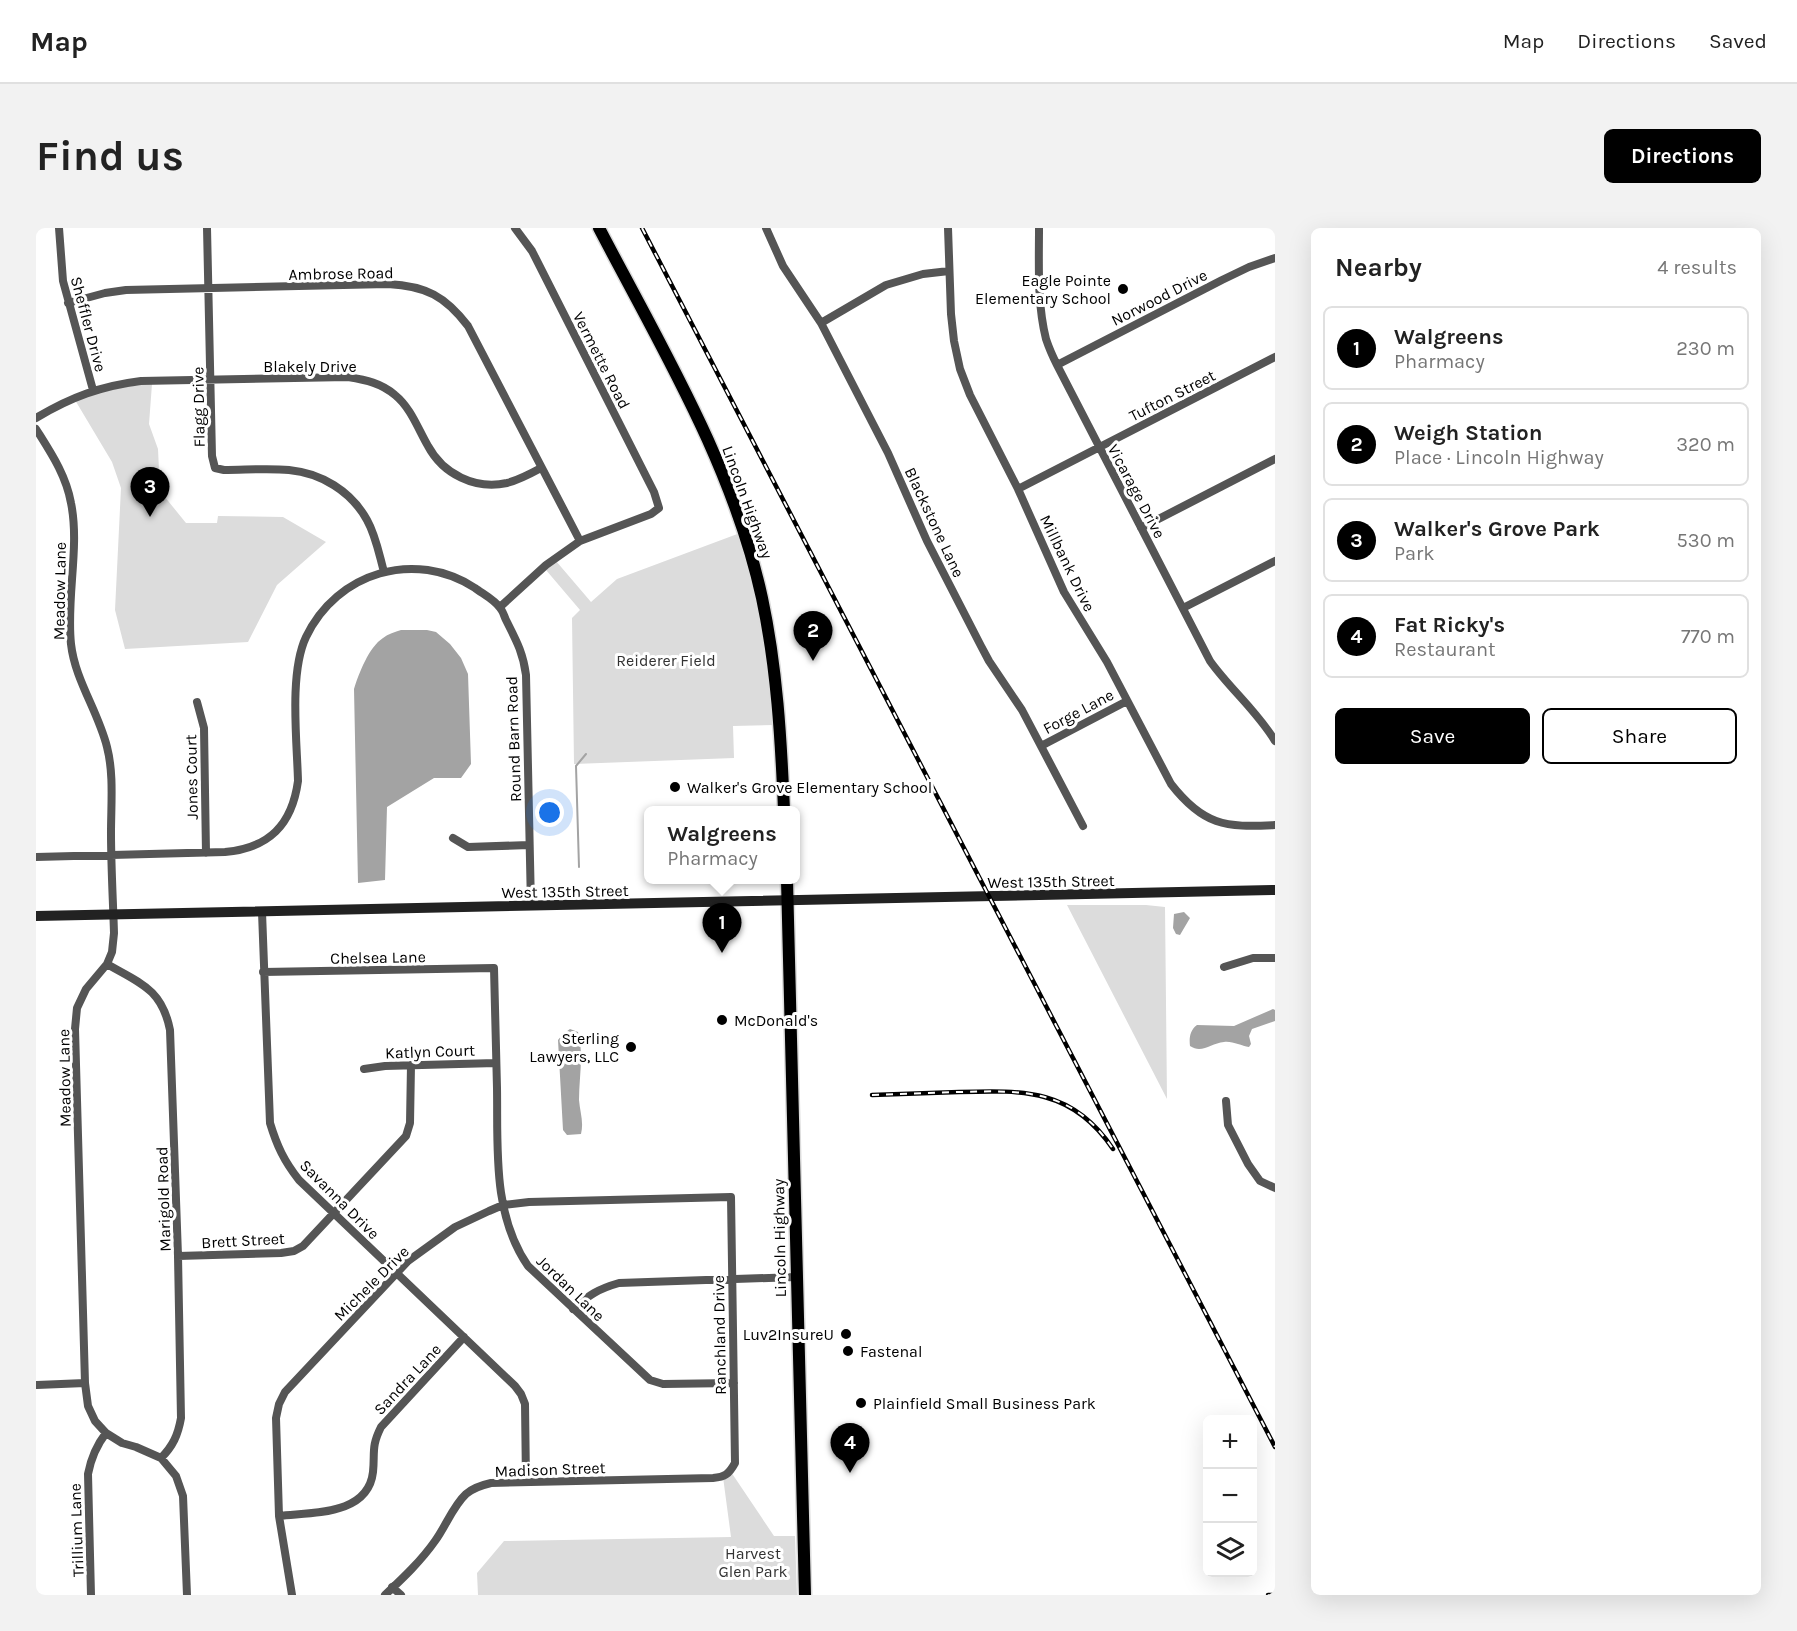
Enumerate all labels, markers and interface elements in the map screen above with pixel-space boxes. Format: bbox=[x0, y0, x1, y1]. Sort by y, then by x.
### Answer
text: Map bbox=[30, 25, 88, 58]
text: Map bbox=[1503, 29, 1544, 53]
text: Directions bbox=[1577, 29, 1676, 53]
text: Saved bbox=[1709, 29, 1767, 53]
button: Directions bbox=[1604, 129, 1761, 183]
text: Find us bbox=[36, 131, 184, 181]
text: Nearby bbox=[1335, 252, 1422, 283]
text: 4 results bbox=[1657, 256, 1737, 279]
street label: Ambrose Road bbox=[288, 263, 394, 284]
street label: Norwood Drive bbox=[1108, 265, 1210, 330]
place label: Eagle Pointe Elementary School bbox=[975, 271, 1111, 308]
street label: Sheffler Drive bbox=[67, 274, 110, 374]
marker: Eagle Pointe Elementary School bbox=[1116, 282, 1130, 296]
street label: Vermette Road bbox=[569, 308, 634, 412]
text: Walgreens bbox=[1394, 324, 1504, 350]
text: 1 bbox=[1353, 337, 1360, 360]
text: 230 m bbox=[1676, 337, 1735, 360]
text: Pharmacy bbox=[1394, 350, 1485, 373]
street label: Blakely Drive bbox=[263, 357, 357, 376]
street label: Flagg Drive bbox=[188, 366, 209, 448]
street label: Tufton Street bbox=[1126, 366, 1219, 425]
text: Weigh Station bbox=[1394, 420, 1543, 446]
text: 2 bbox=[1350, 433, 1363, 456]
text: 320 m bbox=[1676, 433, 1735, 456]
street label: Vicarage Drive bbox=[1104, 441, 1169, 542]
street label: Lincoln Highway bbox=[718, 443, 777, 562]
text: Place · Lincoln Highway bbox=[1394, 446, 1604, 469]
street label: Blackstone Lane bbox=[901, 464, 968, 580]
pin: 3 bbox=[130, 468, 170, 517]
street label: Millbank Drive bbox=[1036, 512, 1099, 615]
text: Walker's Grove Park bbox=[1394, 516, 1600, 542]
text: 3 bbox=[1350, 529, 1363, 552]
text: 530 m bbox=[1677, 529, 1735, 552]
street label: Meadow Lane bbox=[49, 542, 70, 640]
text: Park bbox=[1394, 542, 1435, 565]
pin: 2 bbox=[794, 612, 832, 661]
text: Fat Ricky's bbox=[1394, 612, 1505, 638]
text: 4 bbox=[1351, 625, 1362, 648]
text: 770 m bbox=[1681, 625, 1735, 648]
text: Restaurant bbox=[1394, 638, 1496, 661]
park label: Reiderer Field bbox=[616, 651, 716, 670]
street label: Round Barn Road bbox=[502, 676, 525, 802]
street label: Forge Lane bbox=[1040, 685, 1117, 738]
button: Save bbox=[1335, 708, 1530, 764]
button: Share bbox=[1542, 708, 1737, 764]
street label: Jones Court bbox=[181, 734, 202, 820]
place label: Walker's Grove Elementary School bbox=[687, 778, 932, 797]
marker: Walker's Grove Elementary School bbox=[668, 780, 682, 794]
your location bbox=[535, 798, 564, 827]
popup bbox=[644, 806, 800, 884]
text: Walgreens bbox=[667, 821, 777, 847]
text: Pharmacy bbox=[667, 847, 758, 870]
street label: West 135th Street bbox=[987, 871, 1115, 892]
street label: West 135th Street bbox=[501, 881, 629, 902]
pin: 1 bbox=[702, 904, 742, 953]
street label: Chelsea Lane bbox=[330, 947, 426, 968]
place label: McDonald's bbox=[734, 1011, 818, 1030]
marker: McDonald's bbox=[715, 1013, 729, 1027]
street label: Meadow Lane bbox=[54, 1029, 75, 1127]
place label: Sterling Lawyers, LLC bbox=[529, 1029, 619, 1066]
street label: Katlyn Court bbox=[385, 1040, 475, 1063]
marker: Sterling Lawyers, LLC bbox=[624, 1040, 638, 1054]
street label: Marigold Road bbox=[152, 1146, 175, 1252]
street label: Savanna Drive bbox=[296, 1156, 383, 1243]
street label: Lincoln Highway bbox=[769, 1178, 790, 1298]
street label: Brett Street bbox=[201, 1229, 285, 1252]
street label: Michele Drive bbox=[330, 1242, 413, 1325]
street label: Jordan Lane bbox=[533, 1251, 609, 1325]
street label: Ranchland Drive bbox=[709, 1275, 730, 1395]
place label: Luv2InsureU bbox=[743, 1325, 834, 1344]
marker: Luv2InsureU bbox=[839, 1327, 853, 1341]
street label: Sandra Lane bbox=[370, 1340, 445, 1419]
place label: Fastenal bbox=[860, 1342, 922, 1361]
marker: Fastenal bbox=[841, 1344, 855, 1358]
place label: Plainfield Small Business Park bbox=[873, 1394, 1096, 1413]
marker: Plainfield Small Business Park bbox=[854, 1396, 868, 1410]
map controls bbox=[1203, 1415, 1257, 1577]
button: + bbox=[1203, 1415, 1257, 1469]
pin: 4 bbox=[830, 1424, 870, 1473]
street label: Madison Street bbox=[494, 1458, 606, 1481]
button: − bbox=[1203, 1469, 1257, 1523]
street label: Trillium Lane bbox=[65, 1483, 88, 1577]
button: layers bbox=[1203, 1523, 1257, 1577]
park label: Harvest Glen Park bbox=[719, 1544, 787, 1581]

